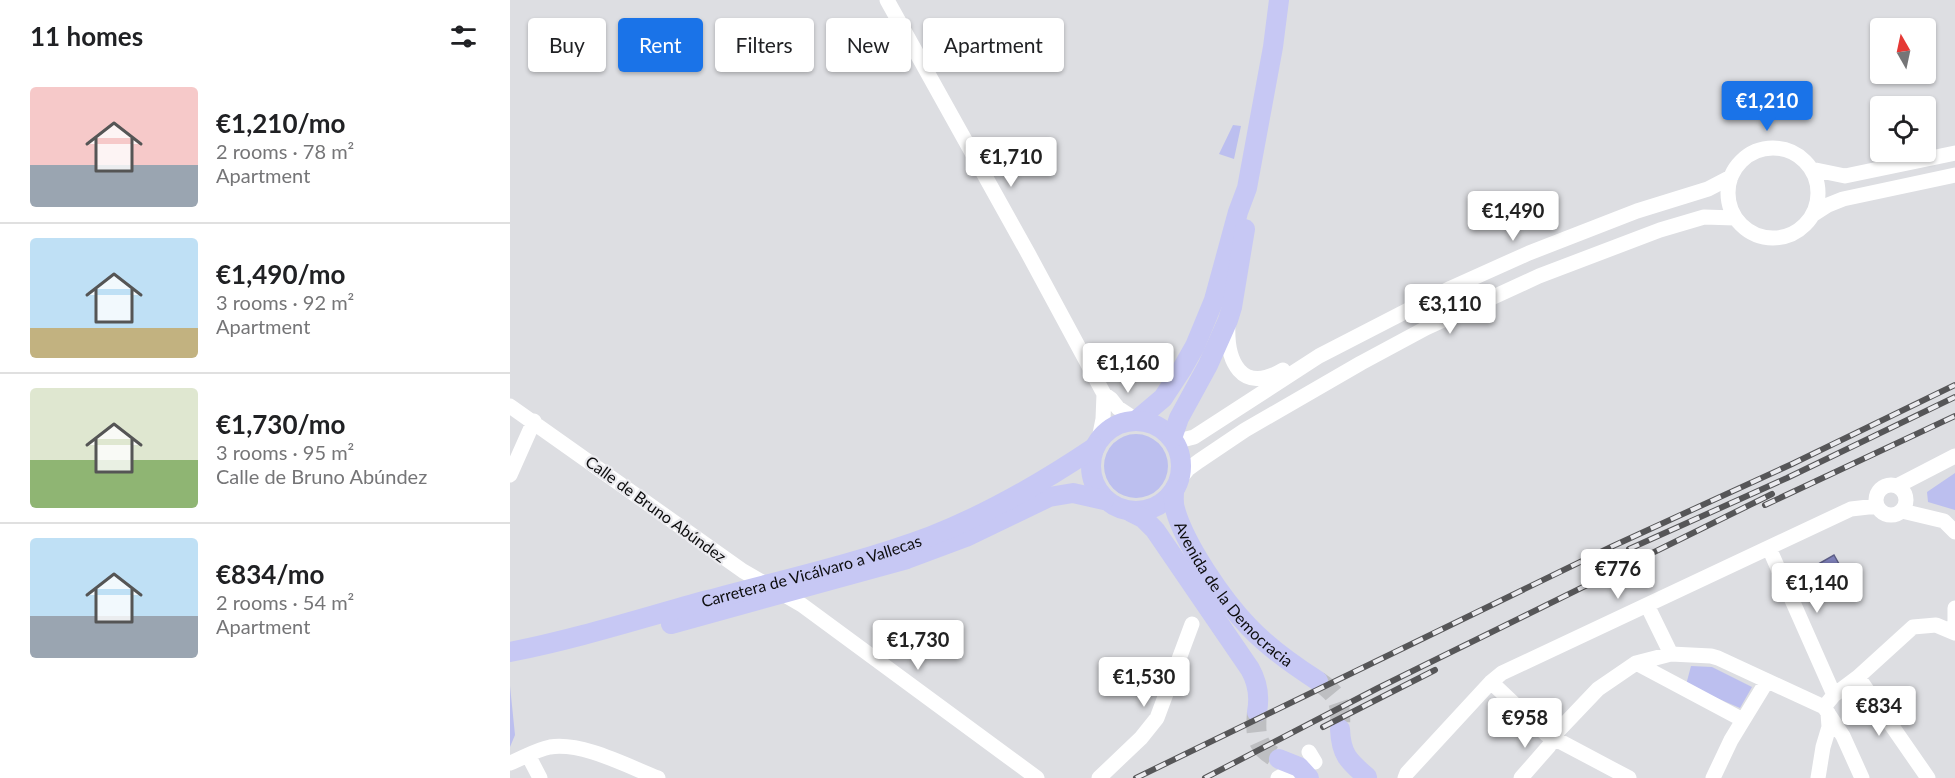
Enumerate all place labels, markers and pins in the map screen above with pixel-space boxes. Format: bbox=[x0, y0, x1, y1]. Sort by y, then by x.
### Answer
pin: €1,210 bbox=[1718, 81, 1816, 132]
pin: €1,710 bbox=[962, 137, 1060, 188]
pin: €1,490 bbox=[1464, 191, 1562, 242]
pin: €3,110 bbox=[1401, 284, 1499, 335]
pin: €1,160 bbox=[1079, 343, 1177, 394]
pin: €776 bbox=[1582, 549, 1654, 600]
pin: €1,140 bbox=[1768, 563, 1866, 614]
pin: €1,730 bbox=[869, 620, 967, 671]
pin: €1,530 bbox=[1095, 657, 1193, 708]
pin: €834 bbox=[1843, 686, 1915, 737]
pin: €958 bbox=[1489, 698, 1561, 749]

